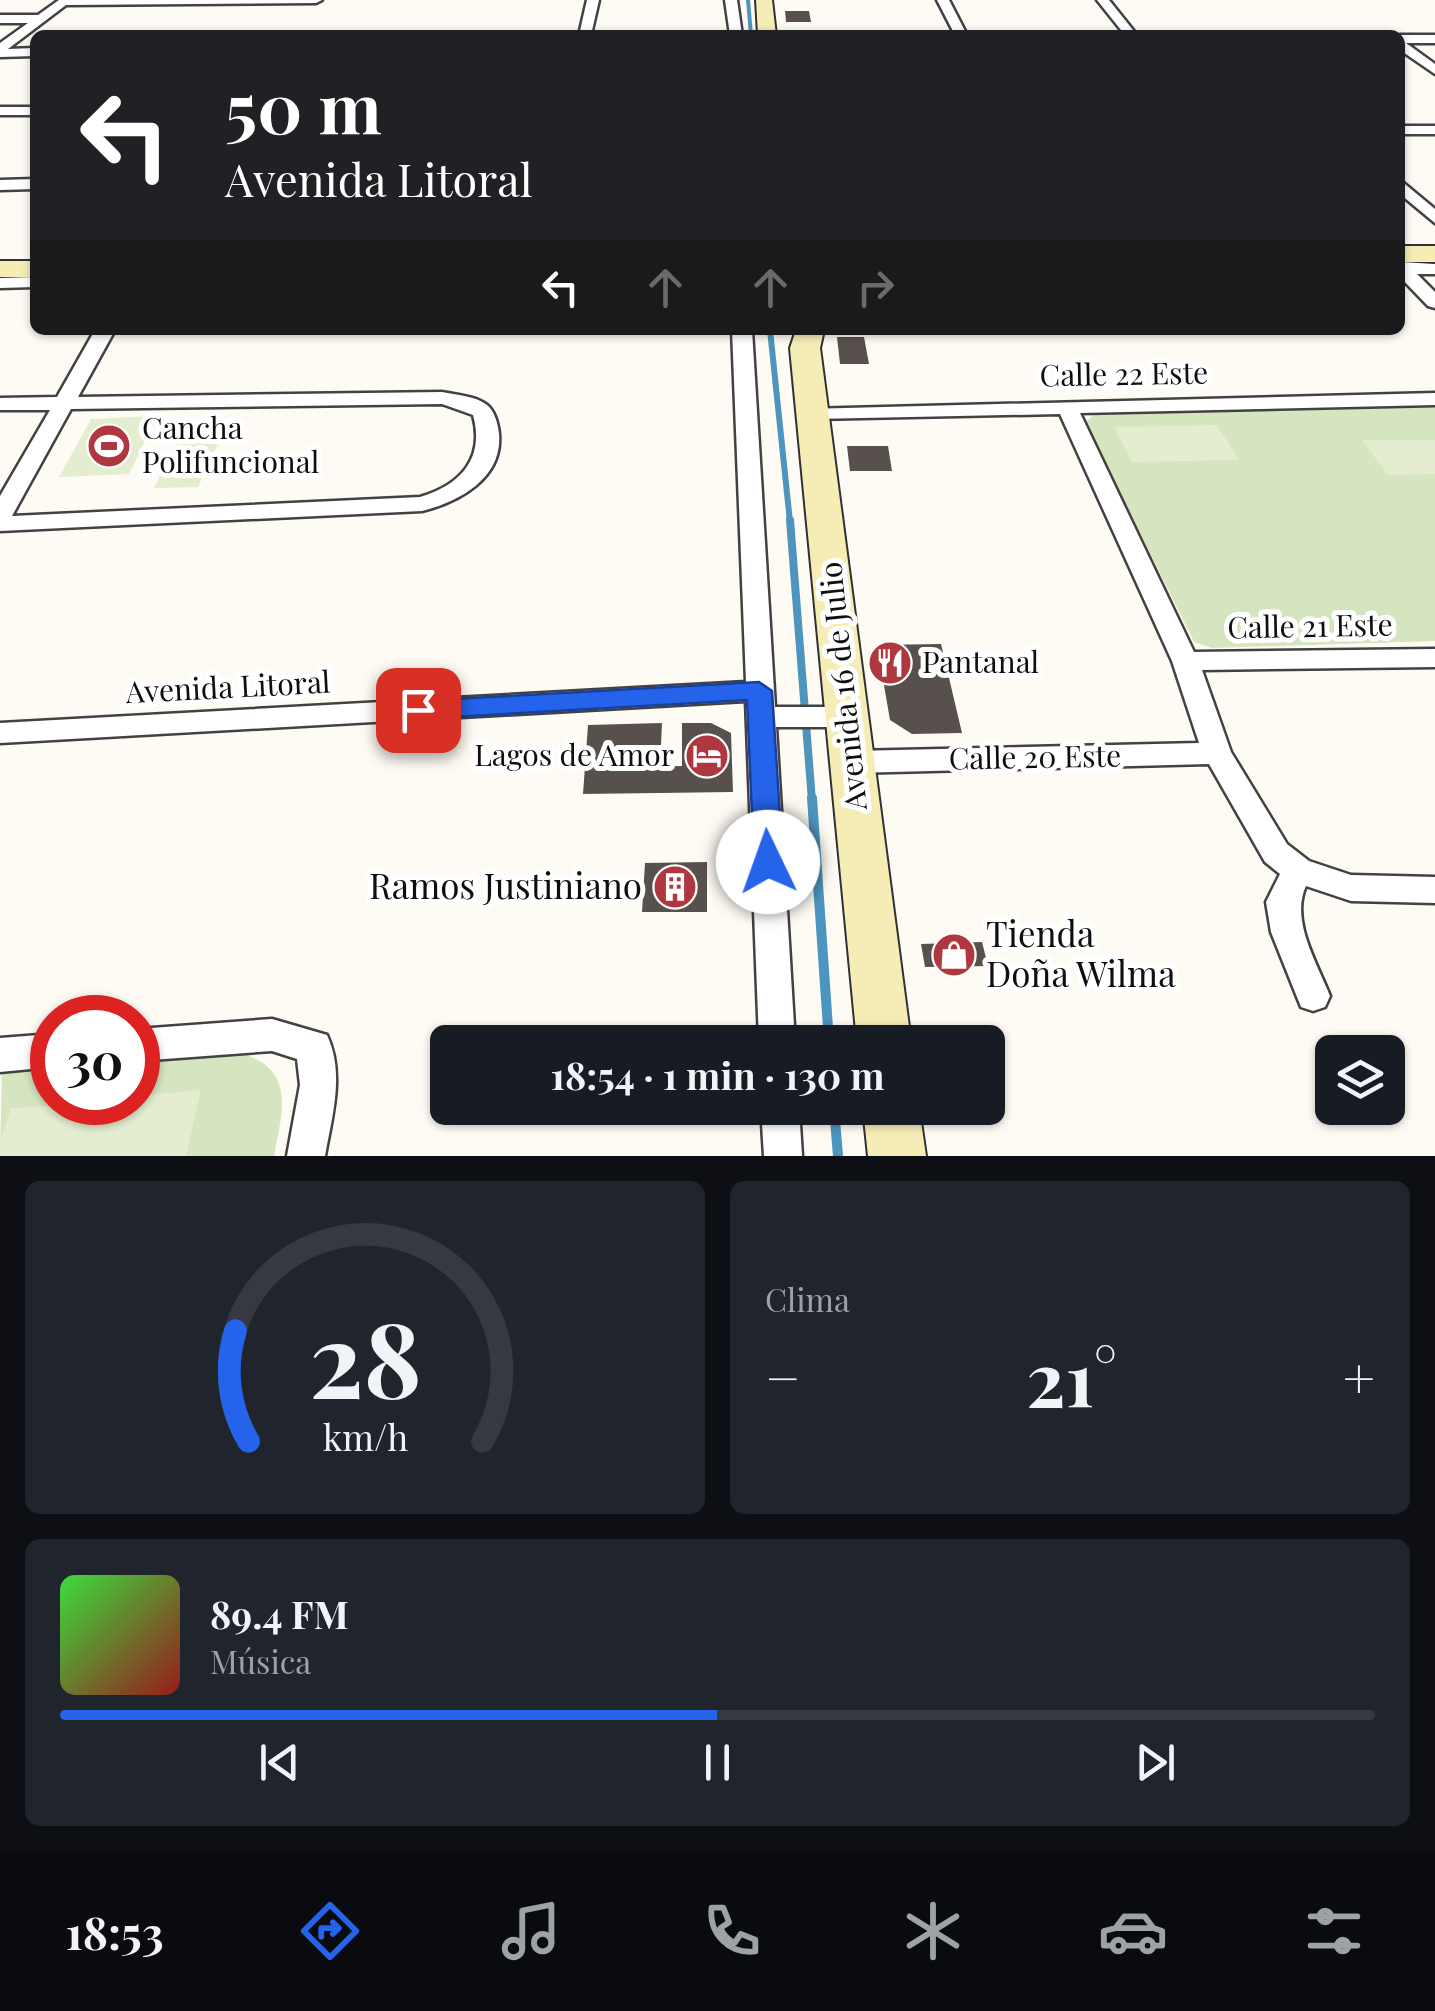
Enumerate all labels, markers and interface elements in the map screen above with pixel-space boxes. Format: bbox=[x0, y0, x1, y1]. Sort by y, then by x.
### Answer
text: 50 m bbox=[225, 58, 382, 152]
icon: left bbox=[60, 70, 190, 200]
text: Avenida Litoral bbox=[225, 148, 533, 208]
icon: left bbox=[533, 260, 588, 315]
icon: ahead bbox=[638, 260, 693, 315]
icon: ahead bbox=[743, 260, 798, 315]
icon: right bbox=[848, 260, 903, 315]
street label: Calle 22 Este bbox=[1039, 352, 1209, 394]
place label: Cancha Polifuncional bbox=[142, 407, 319, 481]
sports icon: Cancha Polifuncional bbox=[86, 423, 132, 469]
street label: Avenida 16 de Julio bbox=[809, 560, 875, 813]
street label: Calle 21 Este bbox=[1227, 604, 1393, 646]
restaurant icon: Pantanal bbox=[867, 640, 913, 686]
place label: Pantanal bbox=[922, 641, 1039, 681]
street label: Avenida Litoral bbox=[123, 661, 331, 711]
pin bbox=[376, 668, 461, 753]
icon: arrive bbox=[391, 683, 446, 738]
hotel icon: Lagos de Amor bbox=[684, 733, 730, 779]
place label: Lagos de Amor bbox=[474, 734, 674, 774]
street label: Calle 20 Este bbox=[948, 734, 1122, 778]
position arrow bbox=[716, 810, 820, 914]
place label: Ramos Justiniano bbox=[369, 861, 642, 908]
building icon: Ramos Justiniano bbox=[652, 864, 698, 910]
place label: Tienda Doña Wilma bbox=[986, 909, 1176, 996]
shop icon: Tienda Doña Wilma bbox=[931, 932, 977, 978]
speed limit sign: 30 bbox=[30, 995, 160, 1125]
map controls bbox=[1315, 1035, 1405, 1125]
button: layers bbox=[1315, 1035, 1405, 1125]
text: 18:54 · 1 min · 130 m bbox=[550, 1049, 885, 1100]
text: Clima bbox=[765, 1277, 850, 1320]
text: 28 bbox=[309, 1286, 421, 1425]
text: 21° bbox=[1026, 1326, 1117, 1426]
text: − bbox=[765, 1339, 801, 1413]
text: + bbox=[1343, 1339, 1375, 1413]
text: km/h bbox=[322, 1412, 408, 1460]
text: 89.4 FM bbox=[210, 1588, 349, 1639]
text: Música bbox=[210, 1639, 311, 1682]
icon: previous bbox=[252, 1735, 307, 1790]
icon: pause bbox=[690, 1735, 745, 1790]
icon: next bbox=[1128, 1735, 1183, 1790]
icon: directions bbox=[295, 1896, 365, 1966]
icon: music bbox=[496, 1896, 566, 1966]
icon: phone bbox=[697, 1896, 767, 1966]
icon: climate bbox=[898, 1896, 968, 1966]
icon: car bbox=[1098, 1896, 1168, 1966]
icon: filters bbox=[1299, 1896, 1369, 1966]
text: 18:53 bbox=[65, 1901, 164, 1961]

